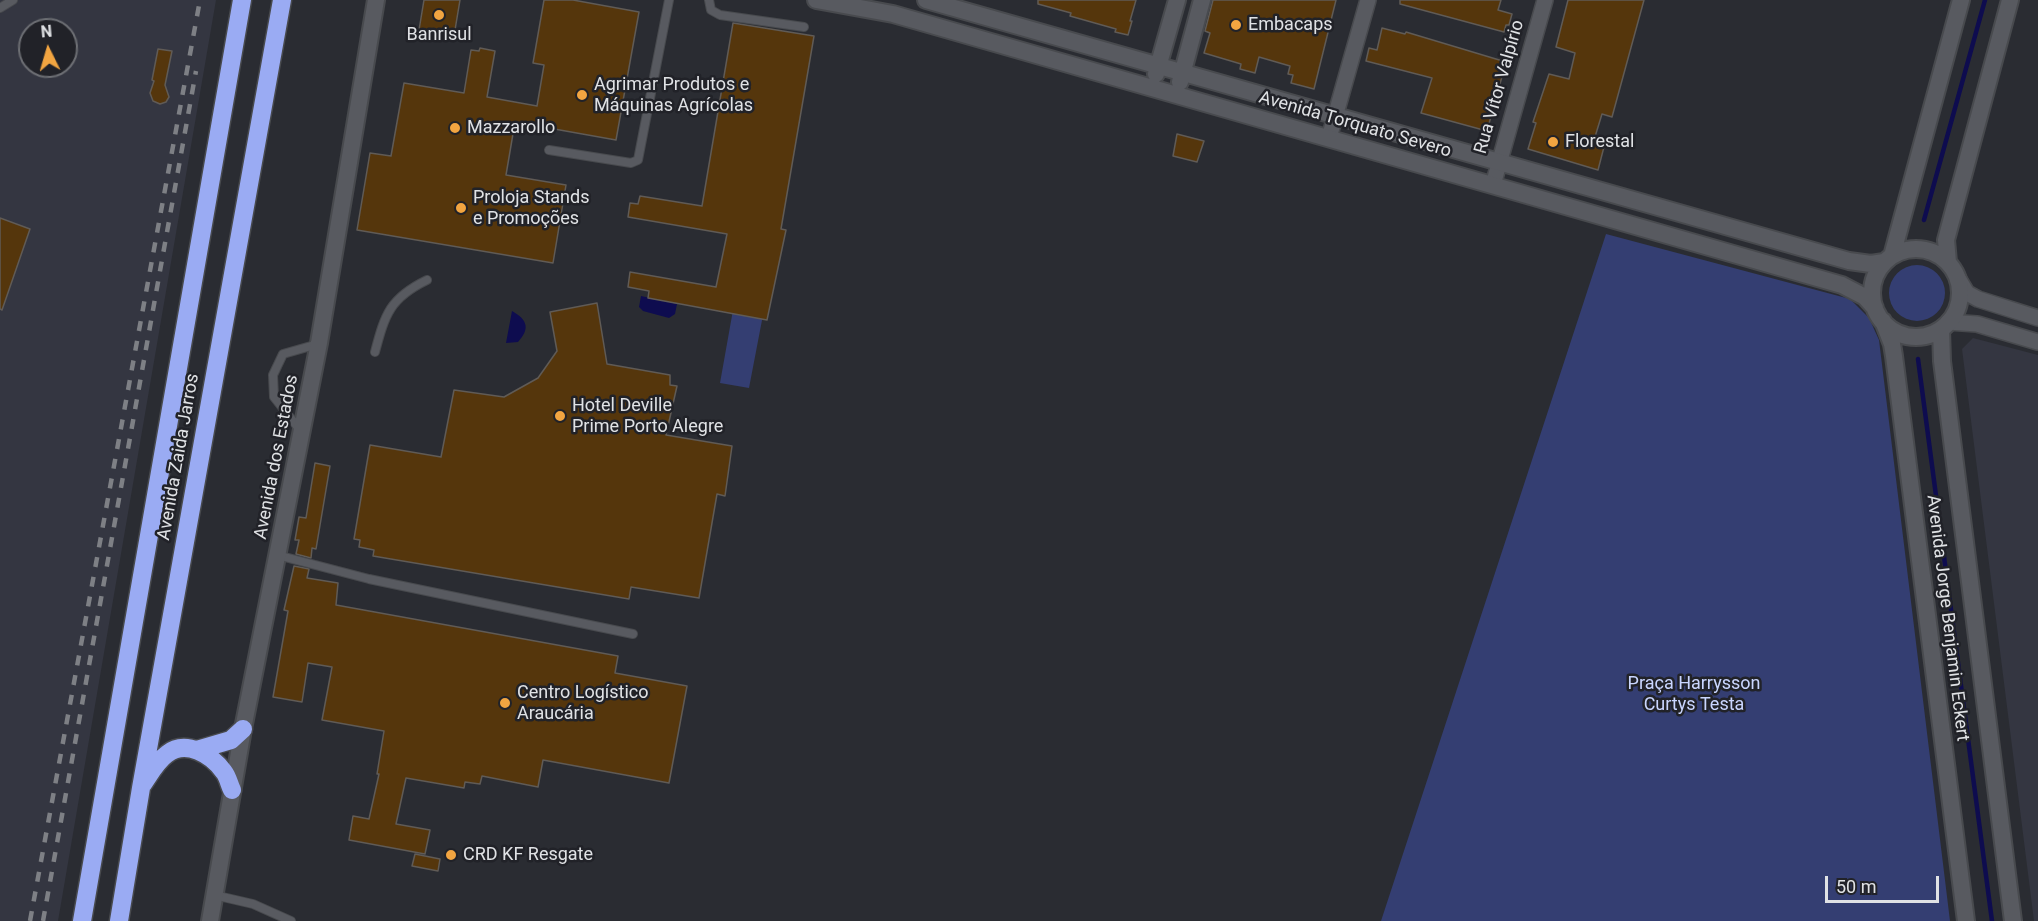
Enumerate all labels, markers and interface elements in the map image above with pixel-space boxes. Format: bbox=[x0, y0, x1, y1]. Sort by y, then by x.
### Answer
marker: Banrisul bbox=[432, 8, 446, 22]
place label: Embacaps bbox=[1248, 14, 1333, 36]
north arrow bbox=[18, 18, 78, 78]
marker: Embacaps bbox=[1229, 18, 1243, 32]
street label: Rua Vítor Valpírio bbox=[1471, 18, 1529, 156]
text: N bbox=[40, 22, 53, 42]
place label: Banrisul bbox=[406, 24, 472, 46]
place label: Agrimar Produtos e Máquinas Agrícolas bbox=[594, 74, 753, 116]
street label: Avenida Torquato Severo bbox=[1256, 87, 1454, 163]
marker: Agrimar Produtos e Máquinas Agrícolas bbox=[575, 88, 589, 102]
place label: Mazzarollo bbox=[467, 117, 555, 139]
marker: Mazzarollo bbox=[448, 121, 462, 135]
place label: Florestal bbox=[1565, 131, 1634, 153]
marker: Florestal bbox=[1546, 135, 1560, 149]
place label: Proloja Stands e Promoções bbox=[473, 187, 589, 230]
marker: Proloja Stands e Promoções bbox=[454, 201, 468, 215]
street label: Avenida Zaida Jarros bbox=[154, 372, 204, 542]
street label: Avenida dos Estados bbox=[250, 373, 304, 541]
place label: Hotel Deville Prime Porto Alegre bbox=[572, 395, 723, 438]
marker: Hotel Deville Prime Porto Alegre bbox=[553, 409, 567, 423]
street label: Avenida Jorge Benjamin Eckert bbox=[1921, 494, 1973, 742]
park label: Praça Harrysson Curtys Testa bbox=[1628, 673, 1760, 716]
place label: Centro Logístico Araucária bbox=[517, 682, 649, 724]
marker: Centro Logístico Araucária bbox=[498, 696, 512, 710]
place label: CRD KF Resgate bbox=[463, 844, 593, 866]
marker: CRD KF Resgate bbox=[444, 848, 458, 862]
scale bar bbox=[1828, 864, 1942, 902]
text: 50 m bbox=[1836, 876, 1876, 897]

